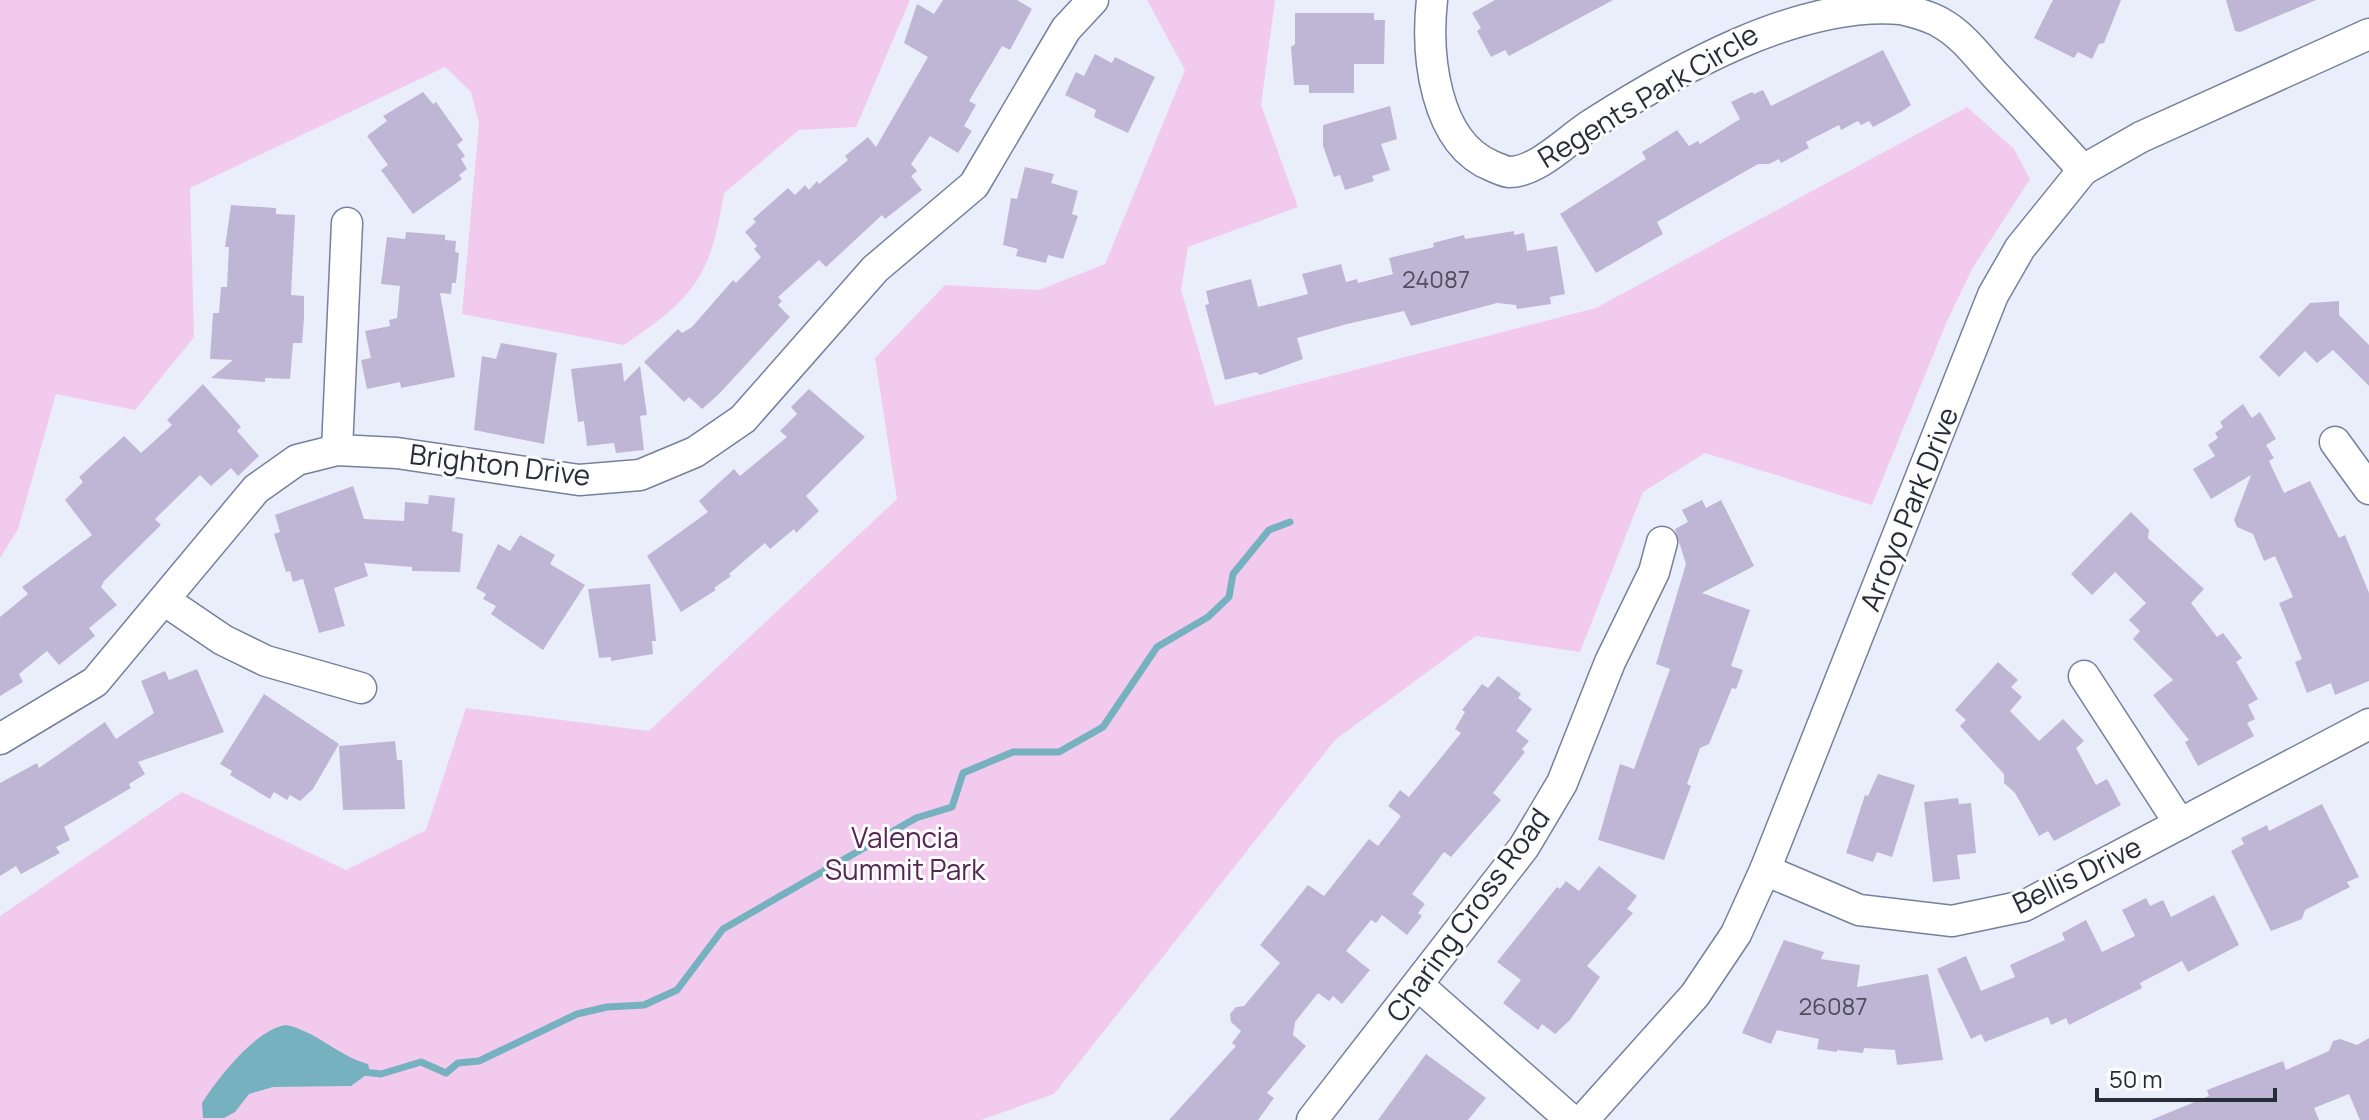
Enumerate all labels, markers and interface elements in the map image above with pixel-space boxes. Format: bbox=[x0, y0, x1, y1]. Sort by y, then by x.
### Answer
street label: Regents Park Circle bbox=[1530, 14, 1765, 176]
house number: 24087 bbox=[1402, 262, 1470, 295]
street label: Arroyo Park Drive bbox=[1850, 401, 1966, 616]
street label: Brighton Drive bbox=[408, 434, 593, 494]
street label: Charing Cross Road bbox=[1377, 800, 1558, 1029]
park label: Valencia Summit Park bbox=[825, 818, 986, 888]
street label: Bellis Drive bbox=[2006, 827, 2147, 922]
house number: 26087 bbox=[1798, 989, 1868, 1022]
scale bar bbox=[2097, 1052, 2275, 1102]
text: 50 m bbox=[2109, 1062, 2163, 1095]

